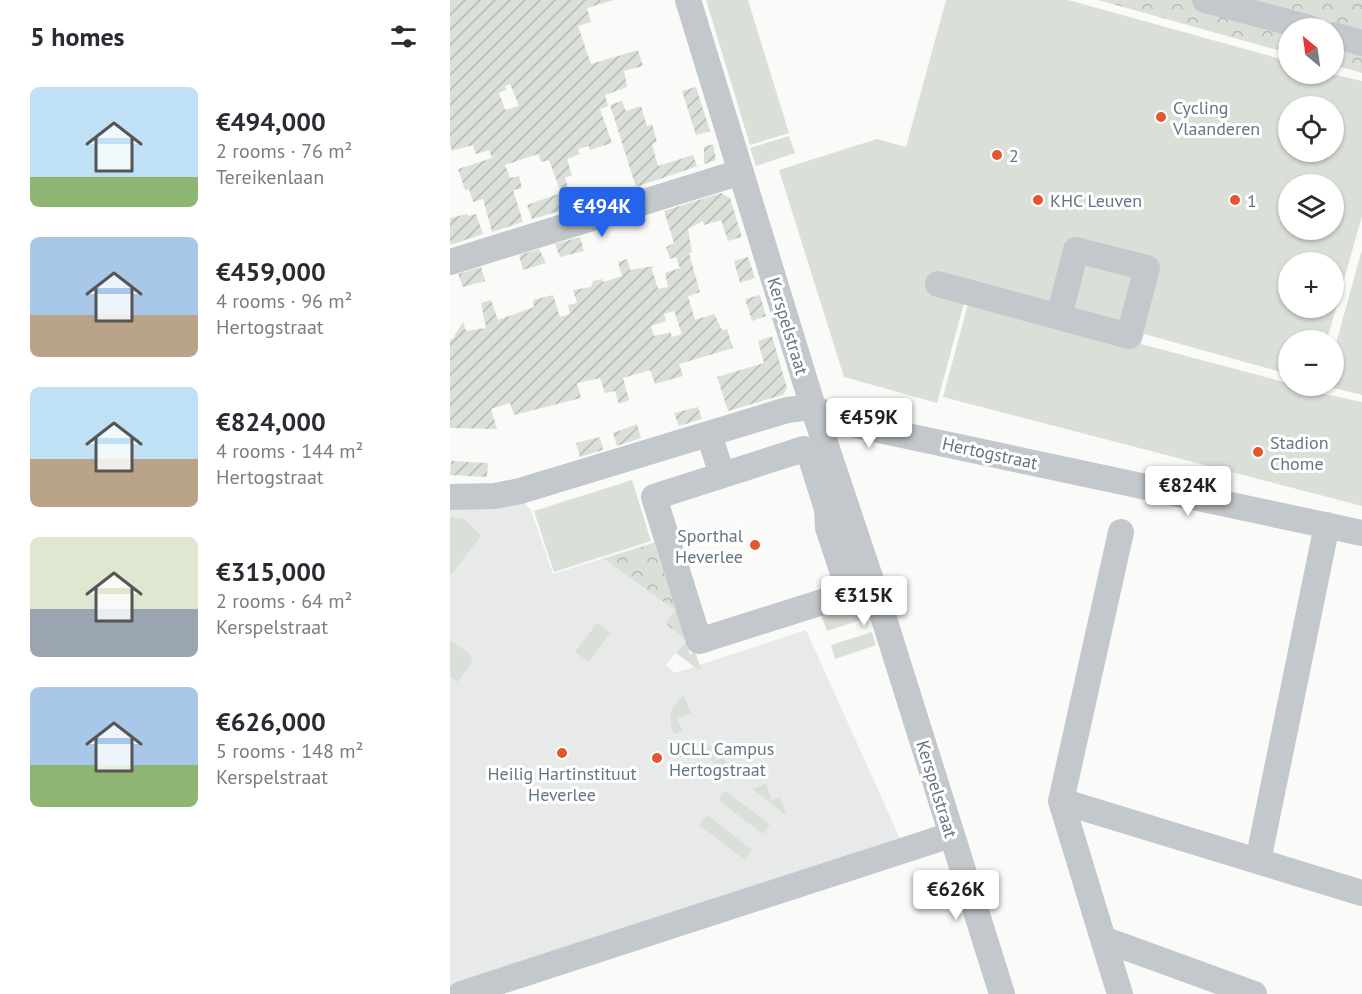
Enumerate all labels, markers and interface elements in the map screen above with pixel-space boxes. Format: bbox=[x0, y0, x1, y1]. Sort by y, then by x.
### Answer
north arrow bbox=[1278, 18, 1344, 84]
map controls bbox=[1278, 18, 1344, 396]
text: 5 homes bbox=[30, 20, 125, 53]
icon: filters bbox=[387, 20, 420, 53]
place label: Cycling Vlaanderen bbox=[1172, 96, 1260, 140]
button: locate bbox=[1278, 96, 1344, 162]
text: €494,000 bbox=[216, 105, 326, 138]
marker: Cycling Vlaanderen bbox=[1154, 110, 1168, 124]
icon: home bbox=[78, 111, 150, 183]
text: 2 rooms · 76 m² bbox=[216, 138, 352, 164]
place label: 2 bbox=[1009, 144, 1019, 167]
marker: 2 bbox=[990, 148, 1004, 162]
text: Tereikenlaan bbox=[216, 164, 324, 190]
button: layers bbox=[1278, 174, 1344, 240]
pin: €494K bbox=[560, 187, 644, 238]
place label: KHC Leuven bbox=[1050, 189, 1142, 212]
place label: 1 bbox=[1247, 189, 1257, 212]
text: €494K bbox=[573, 193, 631, 219]
marker: KHC Leuven bbox=[1031, 193, 1045, 207]
marker: 1 bbox=[1228, 193, 1242, 207]
button: + bbox=[1278, 252, 1344, 318]
text: €459,000 bbox=[216, 255, 326, 288]
icon: home bbox=[78, 261, 150, 333]
street label: Kerspelstraat bbox=[762, 274, 814, 378]
text: 4 rooms · 96 m² bbox=[216, 288, 352, 314]
text: Hertogstraat bbox=[216, 314, 324, 340]
button: − bbox=[1278, 330, 1344, 396]
pin: €459K bbox=[827, 398, 911, 449]
text: €459K bbox=[840, 404, 898, 430]
text: €824,000 bbox=[216, 405, 326, 438]
icon: home bbox=[78, 411, 150, 483]
place label: Stadion Chome bbox=[1270, 431, 1329, 475]
street label: Hertogstraat bbox=[940, 432, 1040, 474]
text: 4 rooms · 144 m² bbox=[216, 438, 363, 464]
marker: Stadion Chome bbox=[1251, 445, 1265, 459]
text: Hertogstraat bbox=[216, 464, 324, 490]
pin: €824K bbox=[1146, 466, 1230, 517]
text: €824K bbox=[1159, 472, 1217, 498]
place label: Sporthal Heverlee bbox=[675, 524, 744, 568]
marker: Sporthal Heverlee bbox=[748, 538, 762, 552]
text: €315,000 bbox=[216, 555, 326, 588]
icon: home bbox=[78, 561, 150, 633]
pin: €315K bbox=[822, 576, 906, 627]
text: €315K bbox=[835, 582, 893, 608]
text: 2 rooms · 64 m² bbox=[216, 588, 352, 614]
text: Kerspelstraat bbox=[216, 614, 328, 640]
text: €626,000 bbox=[216, 705, 326, 738]
icon: home bbox=[78, 711, 150, 783]
place label: UCLL Campus Hertogstraat bbox=[669, 737, 774, 781]
street label: Kerspelstraat bbox=[911, 737, 963, 841]
text: 5 rooms · 148 m² bbox=[216, 738, 363, 764]
marker: Heilig Hartinstituut Heverlee bbox=[555, 746, 569, 760]
marker: UCLL Campus Hertogstraat bbox=[650, 751, 664, 765]
place label: Heilig Hartinstituut Heverlee bbox=[487, 762, 637, 806]
text: Kerspelstraat bbox=[216, 764, 328, 790]
pin: €626K bbox=[914, 870, 998, 921]
text: €626K bbox=[927, 876, 985, 902]

